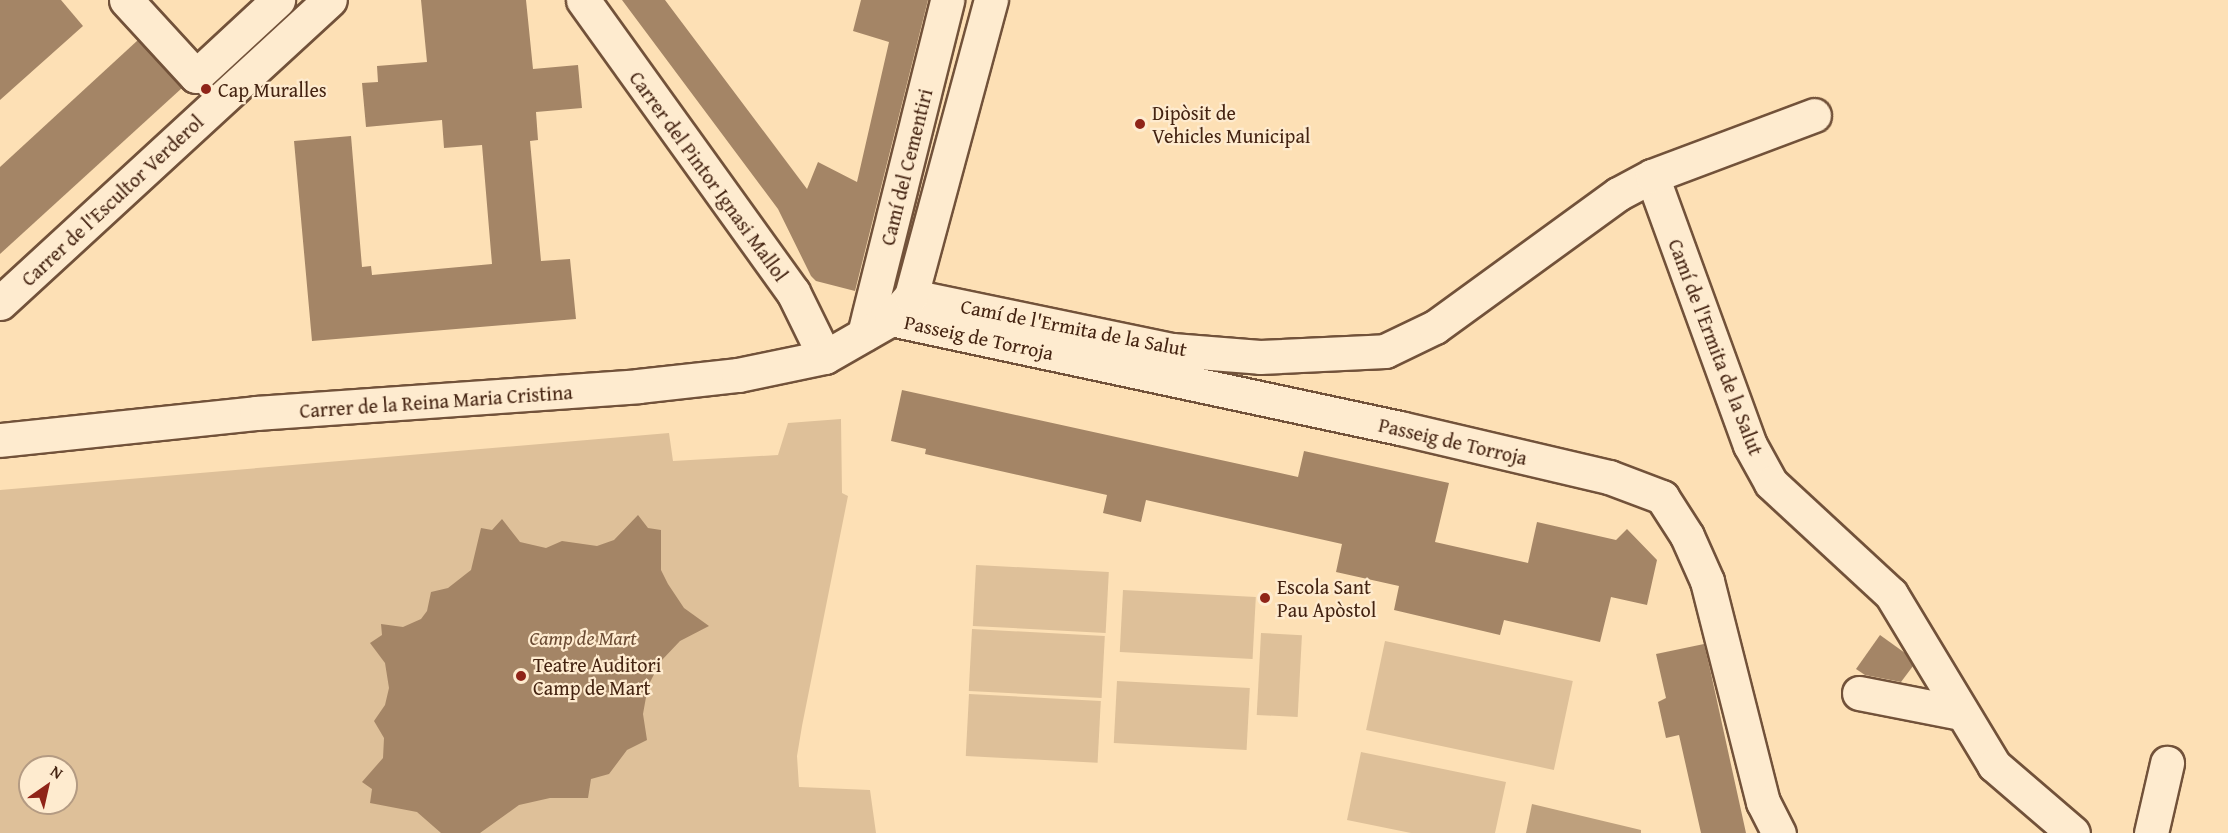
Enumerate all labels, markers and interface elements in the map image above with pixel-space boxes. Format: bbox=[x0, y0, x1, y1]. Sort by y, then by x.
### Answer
street label: Carrer del Pintor Ignasi Mallol bbox=[625, 66, 793, 286]
place label: Cap Muralles bbox=[218, 77, 327, 101]
marker: Cap Muralles bbox=[199, 82, 213, 96]
street label: Camí del Cementiri bbox=[875, 86, 937, 248]
place label: Dipòsit de Vehicles Municipal bbox=[1152, 100, 1310, 147]
street label: Carrer de l'Escultor Verderol bbox=[16, 109, 208, 291]
marker: Dipòsit de Vehicles Municipal bbox=[1133, 117, 1147, 131]
street label: Camí de l'Ermita de la Salut bbox=[1664, 235, 1768, 459]
street label: Camí de l'Ermita de la Salut bbox=[959, 293, 1189, 361]
street label: Passeig de Torroja bbox=[902, 309, 1056, 365]
street label: Carrer de la Reina Maria Cristina bbox=[299, 379, 573, 423]
street label: Passeig de Torroja bbox=[1376, 412, 1530, 470]
place label: Escola Sant Pau Apòstol bbox=[1277, 574, 1376, 621]
marker: Escola Sant Pau Apòstol bbox=[1258, 591, 1272, 605]
park label: Camp de Mart bbox=[529, 625, 637, 649]
place label: Teatre Auditori Camp de Mart bbox=[533, 652, 661, 699]
marker: Teatre Auditori Camp de Mart bbox=[514, 669, 528, 683]
north arrow bbox=[18, 755, 78, 815]
text: N bbox=[46, 759, 68, 785]

